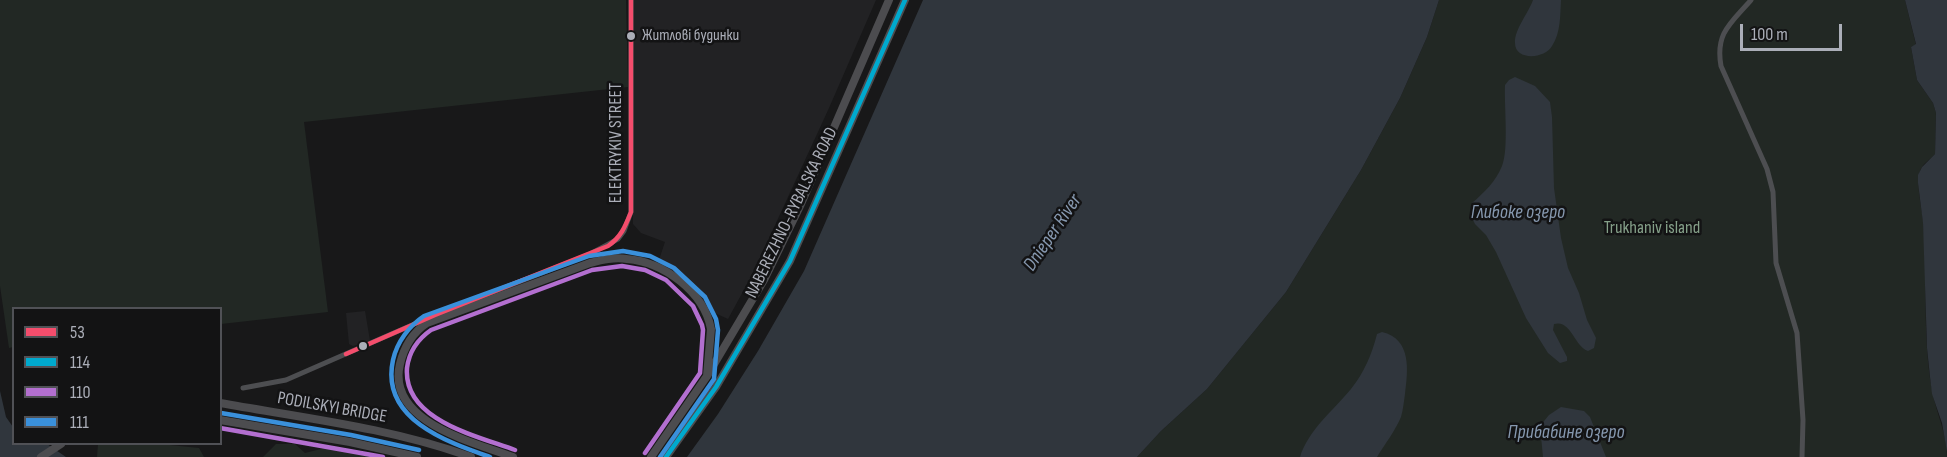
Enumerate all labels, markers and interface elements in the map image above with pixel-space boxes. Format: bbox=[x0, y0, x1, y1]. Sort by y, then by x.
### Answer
scale bar bbox=[1743, 12, 1845, 50]
text: 100 m bbox=[1751, 24, 1788, 45]
place label: Житлові будинки bbox=[642, 26, 739, 46]
marker: Житлові будинки bbox=[625, 30, 637, 42]
street label: ELEKTRYKIV STREET bbox=[605, 83, 627, 203]
street label: NABEREZHNO-RYBALSKA ROAD bbox=[741, 124, 843, 302]
water label: Dnieper River bbox=[1019, 190, 1087, 276]
water label: Глибоке озеро bbox=[1471, 201, 1565, 225]
park label: Trukhaniv island bbox=[1604, 217, 1700, 239]
legend bbox=[12, 307, 222, 445]
text: 53 bbox=[70, 322, 85, 343]
unlabelled marker bbox=[357, 340, 369, 352]
text: 114 bbox=[70, 352, 90, 373]
text: 110 bbox=[70, 382, 91, 403]
street label: PODILSKYI BRIDGE bbox=[276, 388, 388, 428]
text: 111 bbox=[70, 412, 89, 433]
water label: Прибабине озеро bbox=[1507, 421, 1625, 445]

